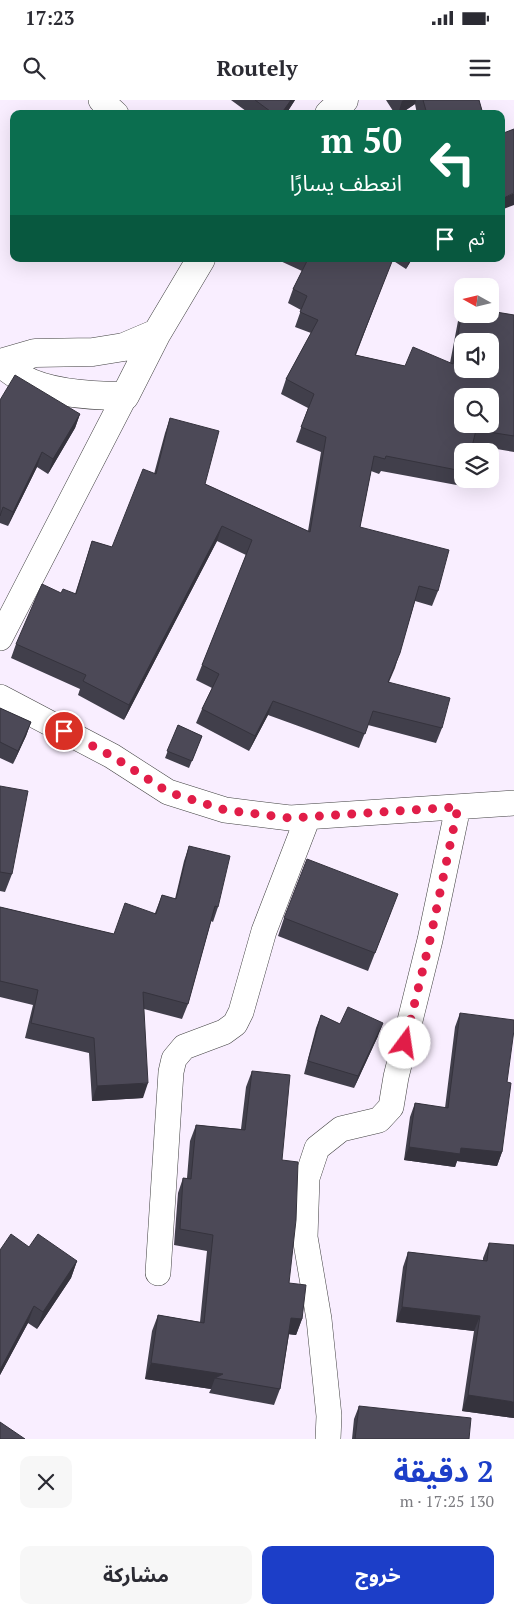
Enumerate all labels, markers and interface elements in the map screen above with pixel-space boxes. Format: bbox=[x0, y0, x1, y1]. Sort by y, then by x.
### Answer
text: 17:23 bbox=[25, 5, 74, 30]
text: Routely bbox=[216, 53, 298, 82]
icon: search bbox=[20, 54, 48, 82]
icon: menu bbox=[466, 54, 494, 82]
text: 50 m bbox=[321, 117, 402, 163]
icon: left bbox=[420, 130, 485, 195]
text: انعطف يسارًا bbox=[290, 168, 402, 197]
icon: arrive bbox=[431, 225, 459, 253]
text: ثم bbox=[469, 225, 485, 250]
north arrow bbox=[454, 278, 499, 322]
map controls bbox=[454, 278, 499, 488]
button: sound bbox=[454, 333, 499, 378]
button: search bbox=[454, 388, 499, 433]
button: layers bbox=[454, 443, 499, 488]
pin bbox=[43, 710, 85, 752]
icon: arrive bbox=[50, 717, 78, 745]
position arrow bbox=[378, 1016, 430, 1068]
text: 2 دقيقة bbox=[393, 1451, 494, 1491]
button: close bbox=[20, 1456, 72, 1508]
text: 130 m · 17:25 bbox=[400, 1490, 494, 1512]
button: مشاركة bbox=[20, 1546, 252, 1604]
button: خروج bbox=[262, 1546, 494, 1604]

